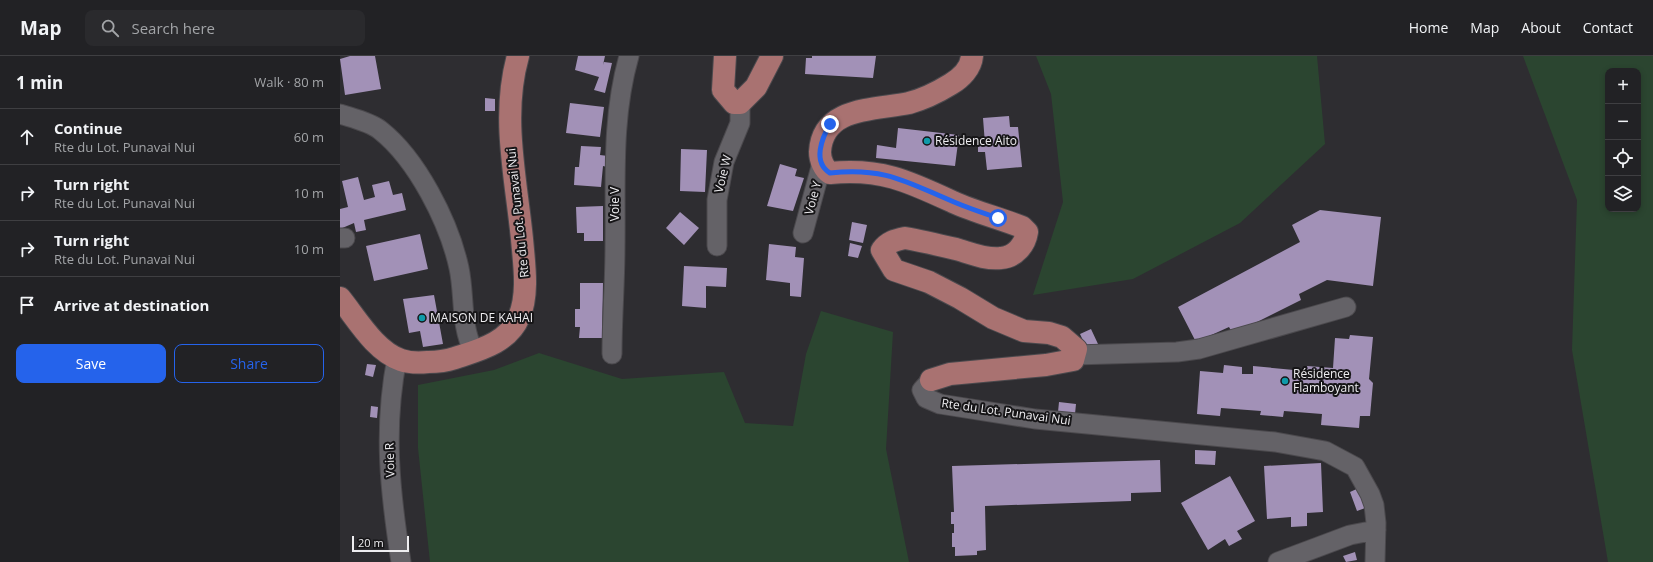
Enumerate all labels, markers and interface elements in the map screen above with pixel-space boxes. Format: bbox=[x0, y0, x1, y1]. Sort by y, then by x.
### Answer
search box bbox=[85, 10, 365, 46]
text: Map bbox=[20, 15, 61, 41]
icon: search bbox=[99, 17, 121, 39]
text: Search here bbox=[131, 18, 215, 38]
text: Home bbox=[1409, 18, 1448, 37]
text: Map bbox=[1470, 18, 1499, 37]
text: About bbox=[1521, 18, 1561, 37]
text: Contact bbox=[1583, 18, 1633, 37]
map controls bbox=[1605, 68, 1641, 212]
button: + bbox=[1605, 68, 1641, 104]
text: 1 min bbox=[16, 71, 63, 94]
text: Walk · 80 m bbox=[254, 73, 324, 91]
button: − bbox=[1605, 104, 1641, 140]
route end bbox=[821, 115, 839, 133]
text: Continue bbox=[54, 118, 122, 138]
icon: ahead bbox=[16, 126, 38, 148]
text: 60 m bbox=[294, 128, 324, 146]
place label: Résidence Aito bbox=[935, 132, 1017, 149]
marker: Résidence Aito bbox=[922, 136, 932, 146]
text: Rte du Lot. Punavai Nui bbox=[54, 138, 195, 156]
button: locate bbox=[1605, 140, 1641, 176]
street label: Rte du Lot. Punavai Nui bbox=[502, 147, 533, 279]
street label: Voie W bbox=[710, 153, 735, 195]
text: Turn right bbox=[54, 174, 129, 194]
button: layers bbox=[1605, 176, 1641, 212]
street label: Voie Y bbox=[800, 179, 825, 216]
icon: right bbox=[16, 182, 38, 204]
text: 10 m bbox=[294, 184, 324, 202]
street label: Voie V bbox=[606, 186, 623, 221]
text: Rte du Lot. Punavai Nui bbox=[54, 194, 195, 212]
route start bbox=[989, 209, 1007, 227]
text: Turn right bbox=[54, 230, 129, 250]
icon: right bbox=[16, 238, 38, 260]
text: 10 m bbox=[294, 240, 324, 258]
text: Rte du Lot. Punavai Nui bbox=[54, 250, 195, 268]
icon: arrive bbox=[16, 294, 38, 316]
text: Arrive at destination bbox=[54, 295, 209, 315]
place label: MAISON DE KAHAI bbox=[430, 309, 533, 326]
marker: MAISON DE KAHAI bbox=[417, 313, 427, 323]
button: Save bbox=[16, 344, 166, 383]
button: Share bbox=[174, 344, 324, 383]
place label: Résidence Flamboyant bbox=[1293, 365, 1359, 396]
marker: Résidence Flamboyant bbox=[1280, 376, 1290, 386]
street label: Rte du Lot. Punavai Nui bbox=[940, 394, 1072, 429]
street label: Voie R bbox=[380, 442, 399, 478]
scale bar bbox=[352, 534, 409, 553]
text: 20 m bbox=[358, 535, 384, 550]

